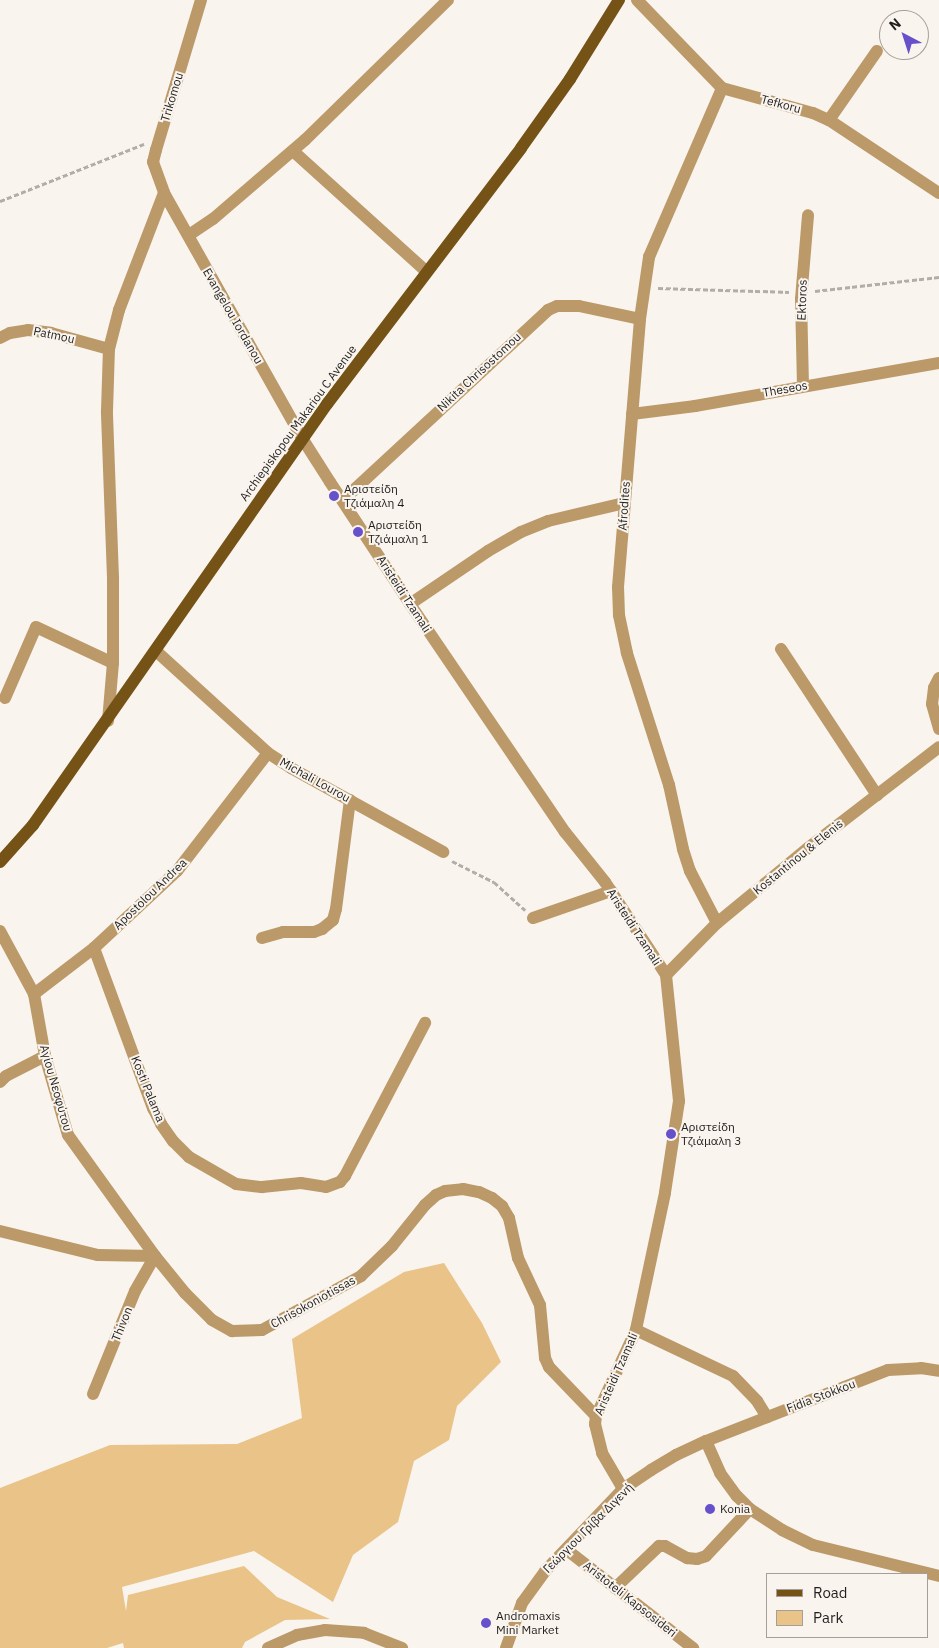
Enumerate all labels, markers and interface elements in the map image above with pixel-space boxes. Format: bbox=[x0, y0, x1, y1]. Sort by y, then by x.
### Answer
north arrow bbox=[879, 10, 929, 60]
text: N bbox=[885, 14, 905, 34]
street label: Trikomou bbox=[158, 71, 186, 123]
street label: Tefkoru bbox=[760, 92, 802, 116]
street label: Evangelou Iordanou bbox=[200, 266, 266, 366]
street label: Ektoros bbox=[794, 279, 810, 321]
street label: Patmou bbox=[32, 324, 76, 346]
street label: Nikita Chrisostomou bbox=[434, 330, 524, 414]
street label: Archiepiskopou Makariou C Avenue bbox=[237, 342, 359, 504]
street label: Theseos bbox=[761, 378, 809, 400]
street label: Afrodites bbox=[615, 481, 633, 531]
place label: Αριστείδη Τζιάμαλη 4 bbox=[344, 482, 405, 510]
marker: Αριστείδη Τζιάμαλη 4 bbox=[328, 490, 340, 502]
place label: Αριστείδη Τζιάμαλη 1 bbox=[368, 518, 429, 546]
marker: Αριστείδη Τζιάμαλη 1 bbox=[352, 526, 364, 538]
street label: Aristeidi Tzamali bbox=[374, 553, 434, 635]
street label: Michali Lourou bbox=[277, 755, 353, 805]
street label: Kostantinou & Elenis bbox=[750, 816, 846, 898]
street label: Apostolou Andrea bbox=[110, 855, 190, 933]
street label: Aristeidi Tzamali bbox=[604, 886, 664, 968]
street label: Αγίου Νεοφύτου bbox=[37, 1043, 75, 1133]
street label: Kosti Palama bbox=[128, 1054, 168, 1124]
place label: Αριστείδη Τζιάμαλη 3 bbox=[681, 1120, 742, 1148]
marker: Αριστείδη Τζιάμαλη 3 bbox=[665, 1128, 677, 1140]
street label: Chrisokoniotissas bbox=[268, 1273, 358, 1331]
street label: Thivon bbox=[109, 1305, 135, 1343]
street label: Aristeidi Tzamali bbox=[591, 1331, 641, 1417]
street label: Fidia Stokkou bbox=[784, 1376, 858, 1416]
street label: Γεώργιου Γρίβα Διγενή bbox=[540, 1480, 636, 1576]
place label: Konia bbox=[720, 1502, 750, 1516]
marker: Konia bbox=[704, 1503, 716, 1515]
street label: Aristoteli Kapsosideri bbox=[580, 1558, 680, 1640]
legend bbox=[766, 1573, 929, 1638]
text: Road bbox=[813, 1583, 848, 1602]
text: Park bbox=[813, 1608, 843, 1627]
place label: Andromaxis Mini Market bbox=[496, 1609, 560, 1637]
marker: Andromaxis Mini Market bbox=[480, 1617, 492, 1629]

